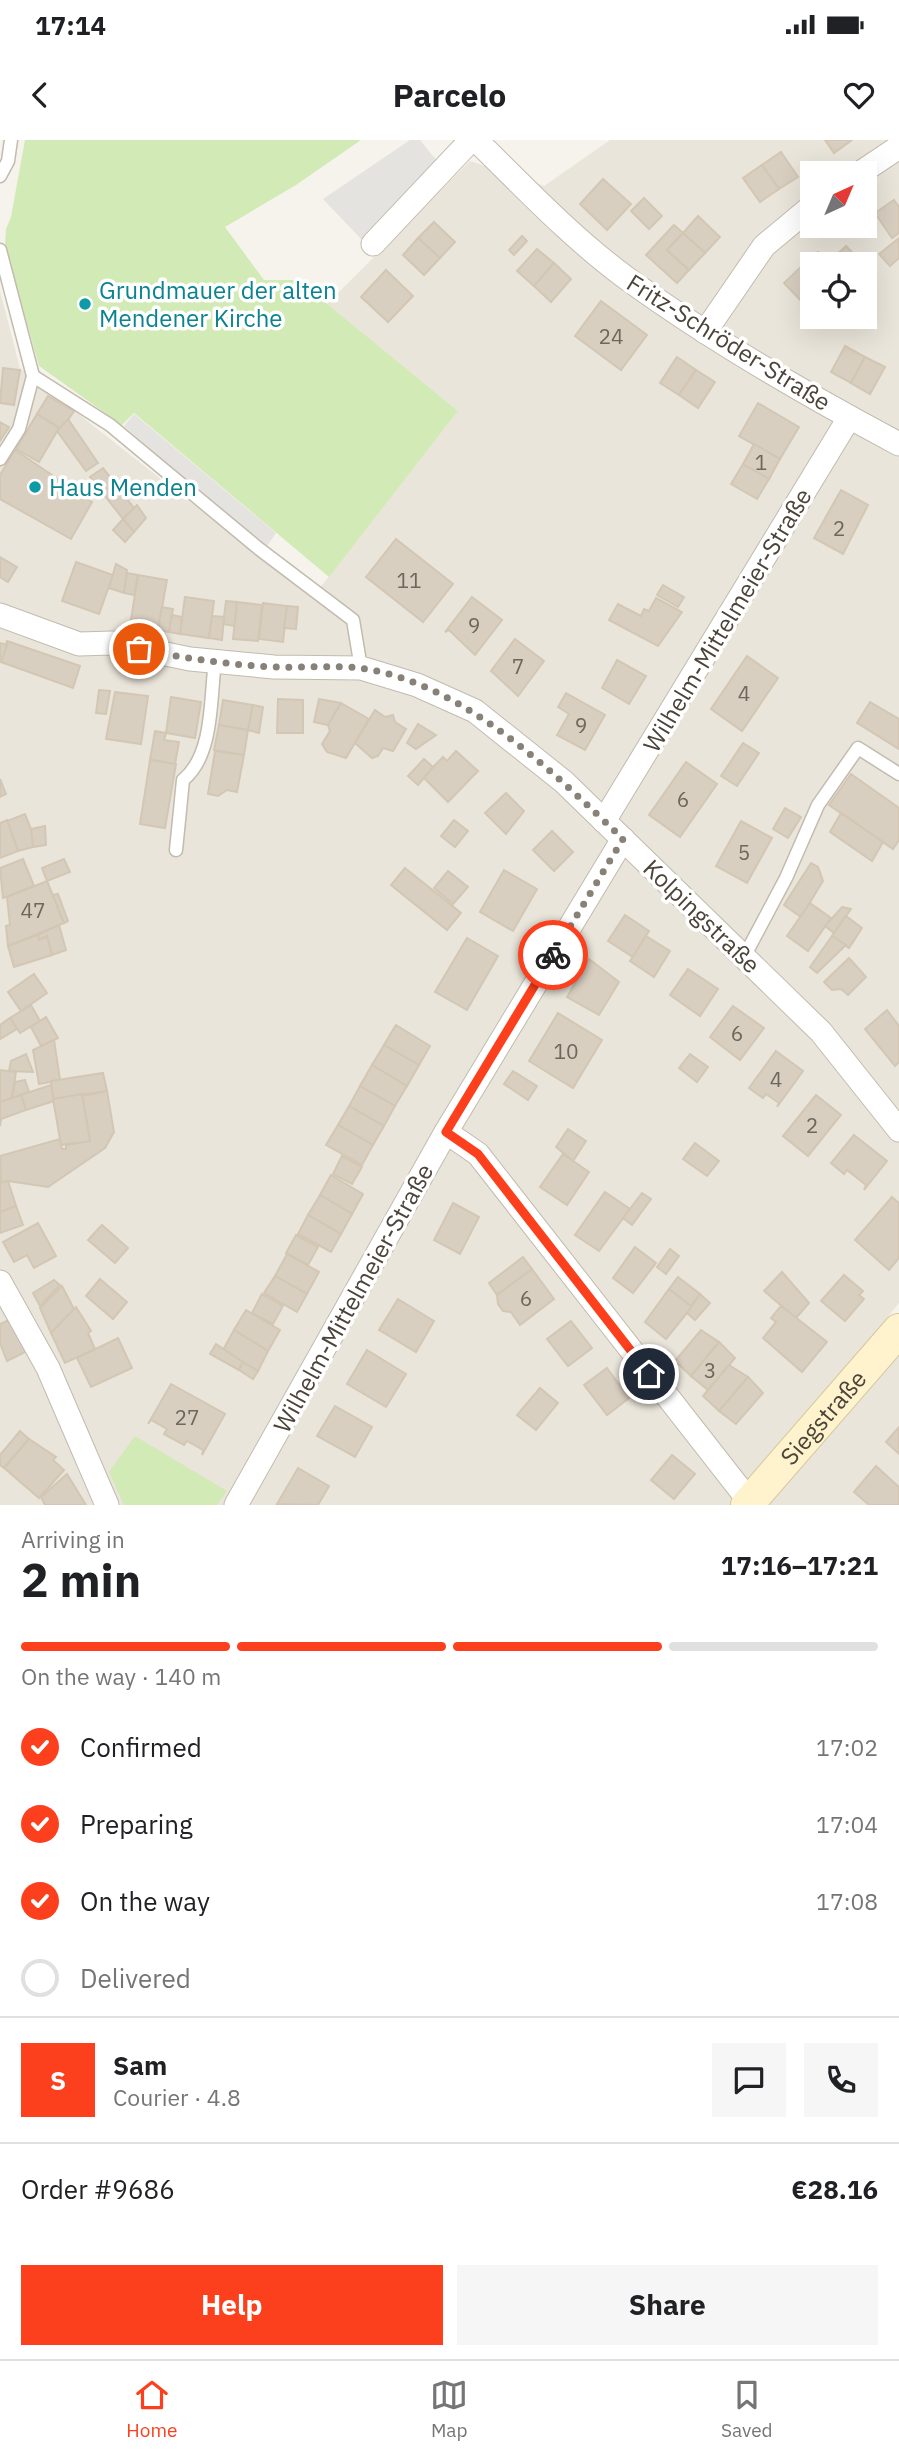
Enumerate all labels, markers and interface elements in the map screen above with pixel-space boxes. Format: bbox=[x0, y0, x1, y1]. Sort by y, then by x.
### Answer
text: 17:14 bbox=[35, 8, 106, 42]
text: Parcelo bbox=[393, 74, 506, 116]
icon: back bbox=[21, 76, 59, 114]
icon: heart bbox=[840, 76, 878, 114]
north arrow bbox=[800, 161, 877, 238]
map controls bbox=[800, 161, 877, 329]
button: locate bbox=[800, 252, 877, 329]
street label: Fritz-Schröder-Straße bbox=[621, 266, 837, 418]
place label: Grundmauer der alten Mendener Kirche bbox=[99, 274, 337, 334]
marker: Grundmauer der alten Mendener Kirche bbox=[77, 296, 93, 312]
house number: 24 bbox=[598, 322, 624, 350]
house number: 1 bbox=[755, 448, 767, 476]
place label: Haus Menden bbox=[49, 471, 197, 503]
marker: Haus Menden bbox=[27, 479, 43, 495]
street label: Wilhelm-Mittelmeier-Straße bbox=[635, 482, 819, 758]
house number: 2 bbox=[833, 514, 845, 542]
house number: 11 bbox=[396, 566, 422, 594]
house number: 9 bbox=[468, 611, 480, 639]
pin bbox=[109, 619, 169, 679]
icon: bag bbox=[120, 630, 158, 668]
house number: 7 bbox=[512, 652, 524, 680]
house number: 4 bbox=[738, 679, 750, 707]
house number: 9 bbox=[575, 711, 587, 739]
house number: 6 bbox=[677, 785, 689, 813]
house number: 5 bbox=[738, 838, 750, 866]
street label: Kolpingstraße bbox=[637, 852, 767, 980]
house number: 47 bbox=[20, 896, 46, 924]
courier bbox=[518, 920, 588, 990]
icon: bike bbox=[534, 936, 572, 974]
house number: 6 bbox=[731, 1019, 743, 1047]
house number: 10 bbox=[553, 1037, 579, 1065]
house number: 4 bbox=[770, 1065, 782, 1093]
house number: 2 bbox=[806, 1111, 818, 1139]
street label: Wilhelm-Mittelmeier-Straße bbox=[266, 1158, 440, 1438]
house number: 6 bbox=[520, 1284, 532, 1312]
pin bbox=[619, 1344, 679, 1404]
icon: home bbox=[630, 1355, 668, 1393]
house number: 3 bbox=[704, 1356, 716, 1384]
street label: Siegstraße bbox=[773, 1363, 873, 1472]
house number: 27 bbox=[174, 1403, 200, 1431]
text: Arriving in bbox=[21, 1524, 125, 1554]
text: 17:16–17:21 bbox=[721, 1548, 878, 1582]
text: 2 min bbox=[21, 1550, 141, 1610]
text: On the way · 140 m bbox=[21, 1661, 221, 1691]
icon: check bbox=[21, 1728, 59, 1766]
text: Confirmed bbox=[80, 1730, 202, 1764]
text: 17:02 bbox=[816, 1732, 878, 1762]
icon: check bbox=[21, 1805, 59, 1843]
text: Preparing bbox=[80, 1807, 193, 1841]
text: 17:04 bbox=[816, 1809, 878, 1839]
icon: check bbox=[21, 1882, 59, 1920]
text: On the way bbox=[80, 1884, 210, 1918]
text: 17:08 bbox=[816, 1886, 878, 1916]
text: Delivered bbox=[80, 1961, 191, 1995]
button: chat bbox=[712, 2043, 786, 2117]
button: phone bbox=[804, 2043, 878, 2117]
text: Sam bbox=[113, 2048, 167, 2082]
text: S bbox=[50, 2063, 66, 2097]
text: Courier · 4.8 bbox=[113, 2082, 241, 2112]
text: Order #9686 bbox=[21, 2172, 175, 2206]
text: €28.16 bbox=[791, 2172, 878, 2206]
button: Help bbox=[21, 2265, 443, 2345]
button: Share bbox=[457, 2265, 878, 2345]
tab: Home bbox=[126, 2376, 177, 2442]
tab: Map bbox=[430, 2376, 468, 2442]
tab: Saved bbox=[721, 2376, 773, 2442]

